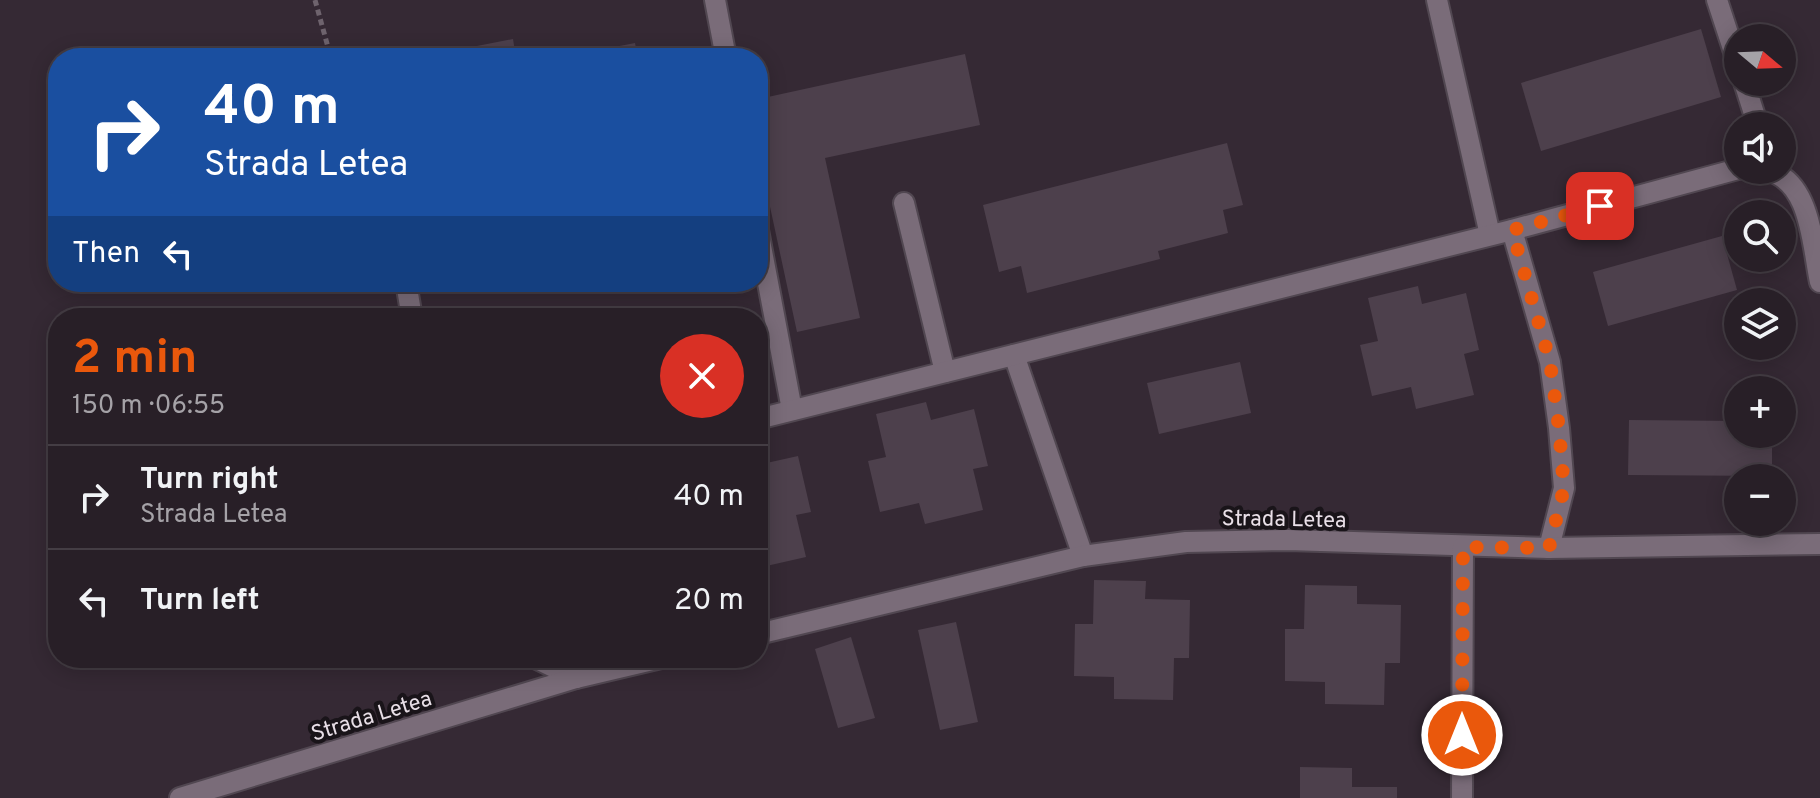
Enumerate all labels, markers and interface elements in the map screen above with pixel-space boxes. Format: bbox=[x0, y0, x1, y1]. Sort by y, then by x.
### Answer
north arrow bbox=[1724, 24, 1796, 96]
map controls bbox=[1724, 24, 1796, 536]
text: 40 m bbox=[204, 74, 340, 144]
icon: right bbox=[72, 80, 176, 184]
button: sound bbox=[1724, 112, 1796, 184]
text: Strada Letea bbox=[204, 143, 408, 189]
pin bbox=[1566, 172, 1634, 240]
icon: arrive bbox=[1578, 184, 1622, 228]
button: search bbox=[1724, 200, 1796, 272]
icon: left bbox=[156, 232, 200, 276]
text: Then bbox=[72, 236, 140, 273]
button: layers bbox=[1724, 288, 1796, 360]
text: 2 min bbox=[72, 330, 197, 390]
button: close bbox=[660, 334, 744, 418]
button: + bbox=[1724, 376, 1796, 448]
text: 150 m · 06:55 bbox=[72, 390, 225, 423]
text: Turn right bbox=[140, 462, 278, 499]
button: − bbox=[1724, 464, 1796, 536]
icon: right bbox=[72, 475, 116, 519]
text: 40 m bbox=[674, 479, 744, 516]
text: Strada Letea bbox=[140, 499, 288, 532]
street label: Strada Letea bbox=[1221, 506, 1347, 535]
icon: left bbox=[72, 579, 116, 623]
text: Turn left bbox=[140, 583, 260, 620]
text: 20 m bbox=[674, 583, 744, 620]
street label: Strada Letea bbox=[308, 686, 435, 749]
position arrow bbox=[1420, 693, 1504, 777]

